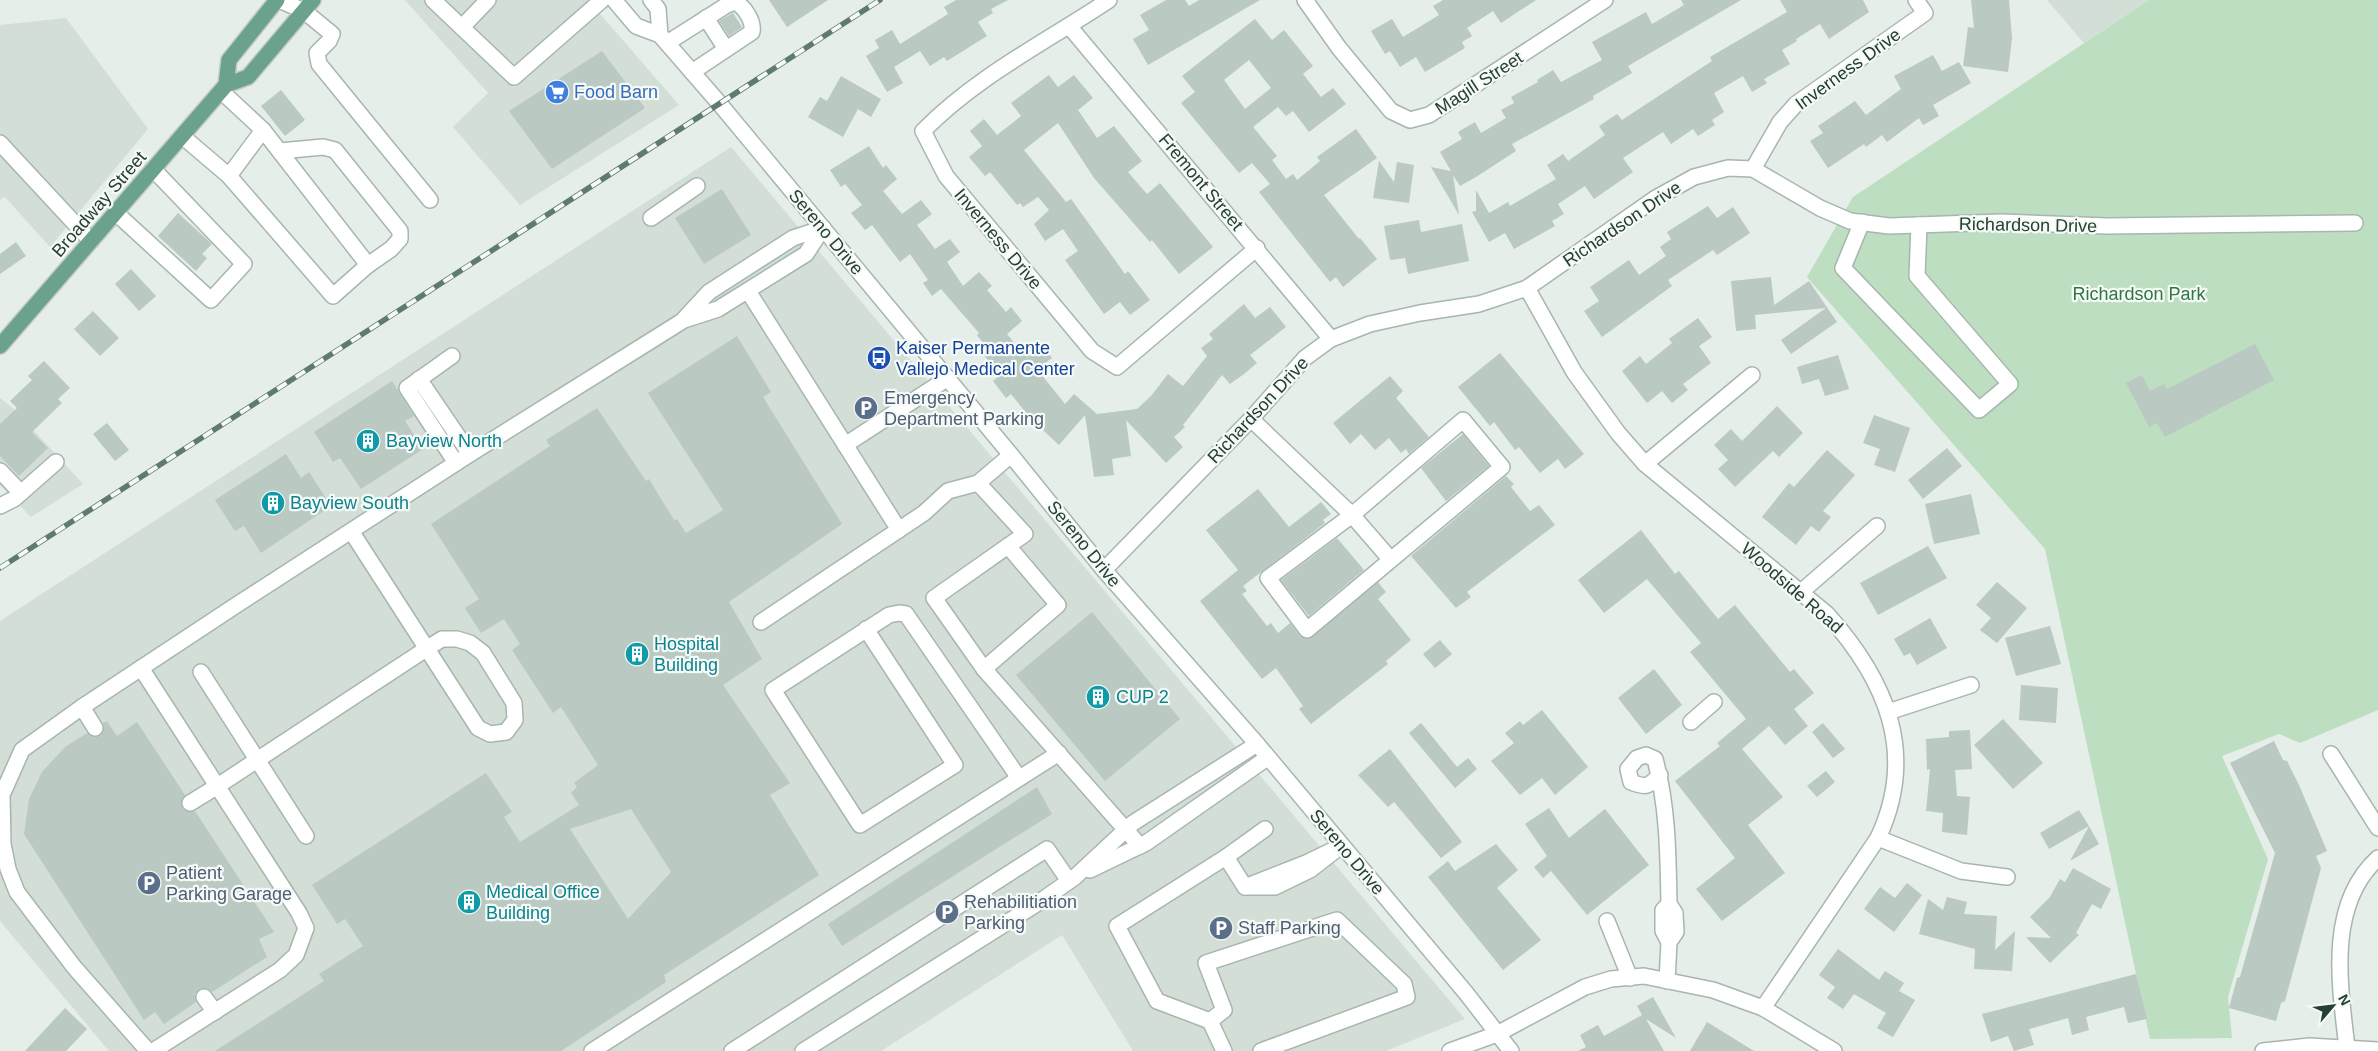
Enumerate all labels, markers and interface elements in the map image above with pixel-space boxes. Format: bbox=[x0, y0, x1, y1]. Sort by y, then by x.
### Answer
street label: Inverness Drive bbox=[1792, 24, 1904, 114]
street label: Magill Street bbox=[1432, 47, 1526, 119]
supermarket icon: Food Barn bbox=[544, 79, 570, 105]
place label: Food Barn bbox=[574, 82, 658, 102]
street label: Fremont Street bbox=[1155, 130, 1247, 234]
street label: Broadway Street bbox=[48, 147, 150, 261]
street label: Richardson Drive bbox=[1559, 177, 1685, 271]
street label: Sereno Drive bbox=[785, 185, 867, 279]
street label: Inverness Drive bbox=[950, 185, 1046, 293]
street label: Richardson Drive bbox=[1959, 214, 2097, 236]
park label: Richardson Park bbox=[2072, 284, 2207, 304]
place label: Kaiser Permanente Vallejo Medical Center bbox=[896, 338, 1075, 379]
bus stop icon: Kaiser Permanente Vallejo Medical Center bbox=[866, 345, 892, 371]
street label: Richardson Drive bbox=[1204, 353, 1312, 467]
place label: Emergency Department Parking bbox=[884, 388, 1044, 429]
parking icon: Emergency Department Parking bbox=[853, 395, 879, 421]
building icon: Bayview North bbox=[355, 428, 381, 454]
place label: Bayview North bbox=[386, 431, 502, 451]
building icon: Bayview South bbox=[260, 490, 286, 516]
place label: Bayview South bbox=[290, 493, 409, 513]
street label: Sereno Drive bbox=[1043, 497, 1125, 591]
street label: Woodside Road bbox=[1737, 539, 1847, 637]
place label: Hospital Building bbox=[654, 634, 719, 675]
building icon: Hospital Building bbox=[624, 641, 650, 667]
building icon: CUP 2 bbox=[1085, 684, 1111, 710]
place label: CUP 2 bbox=[1116, 687, 1169, 707]
street label: Sereno Drive bbox=[1306, 805, 1388, 899]
place label: Patient Parking Garage bbox=[166, 863, 292, 904]
parking icon: Patient Parking Garage bbox=[136, 870, 162, 896]
place label: Medical Office Building bbox=[486, 882, 600, 923]
building icon: Medical Office Building bbox=[456, 889, 482, 915]
place label: Rehabilitiation Parking bbox=[964, 892, 1077, 933]
parking icon: Rehabilitiation Parking bbox=[934, 899, 960, 925]
parking icon: Staff Parking bbox=[1208, 915, 1234, 941]
place label: Staff Parking bbox=[1238, 918, 1341, 938]
north arrow bbox=[2308, 981, 2358, 1031]
text: N bbox=[2335, 992, 2354, 1008]

